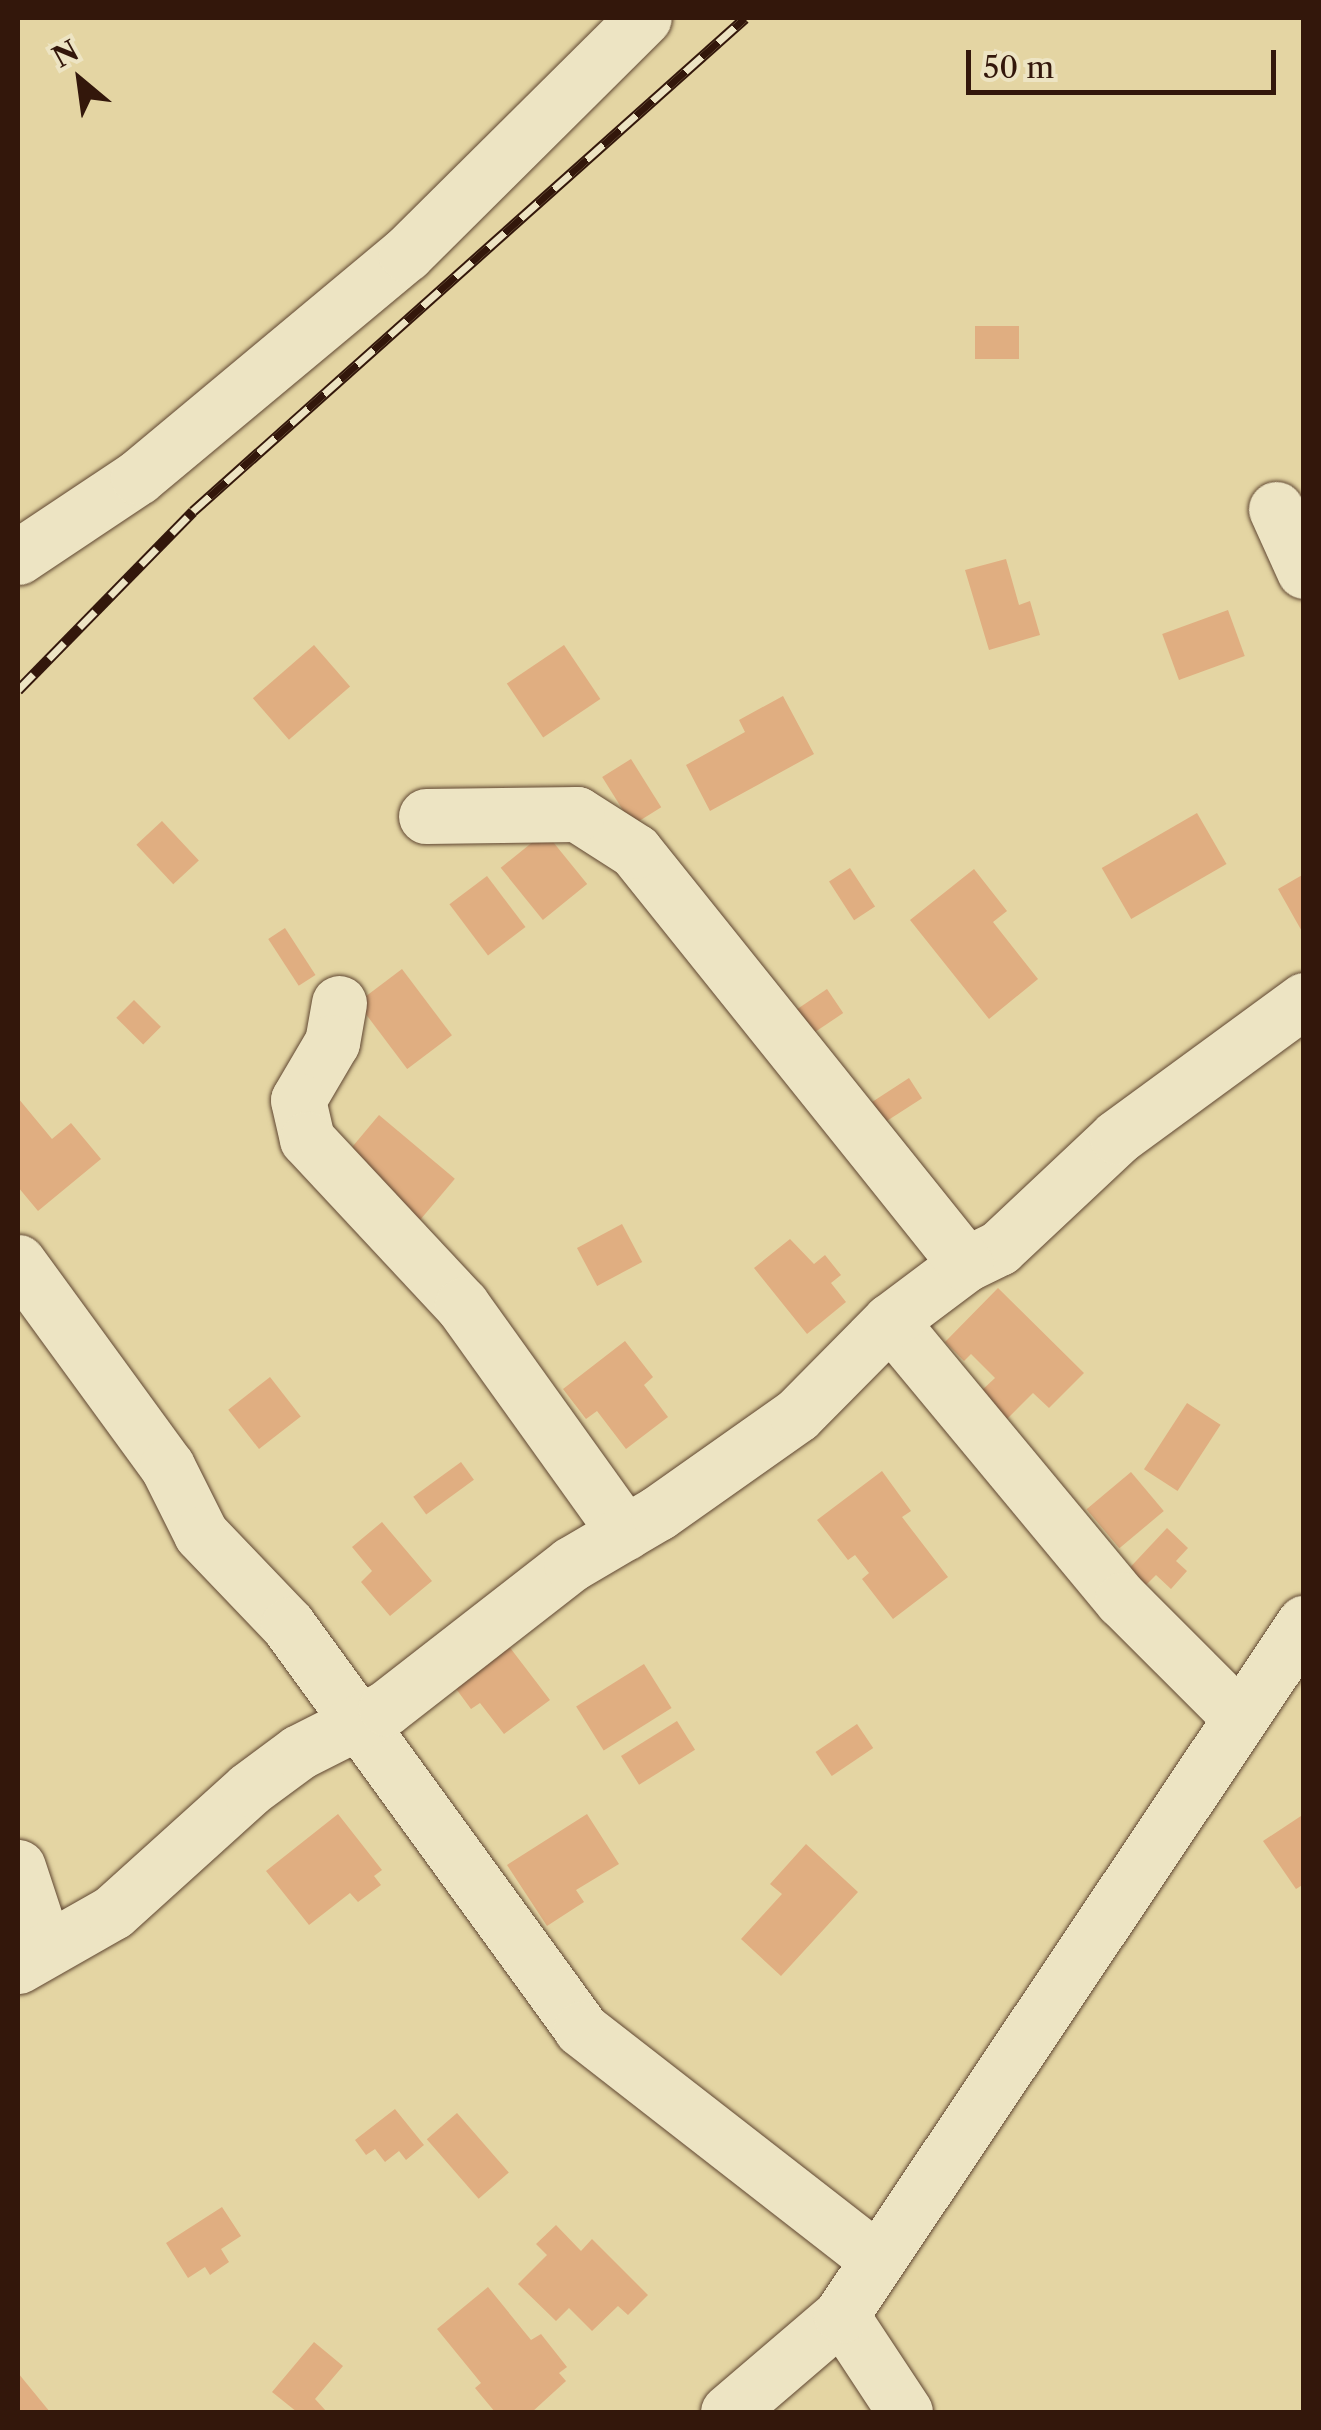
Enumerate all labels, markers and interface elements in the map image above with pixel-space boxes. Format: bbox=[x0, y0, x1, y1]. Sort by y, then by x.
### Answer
north arrow bbox=[30, 30, 130, 130]
scale bar bbox=[971, 30, 1281, 92]
text: N bbox=[47, 33, 84, 75]
text: 50 m bbox=[983, 49, 1054, 86]

